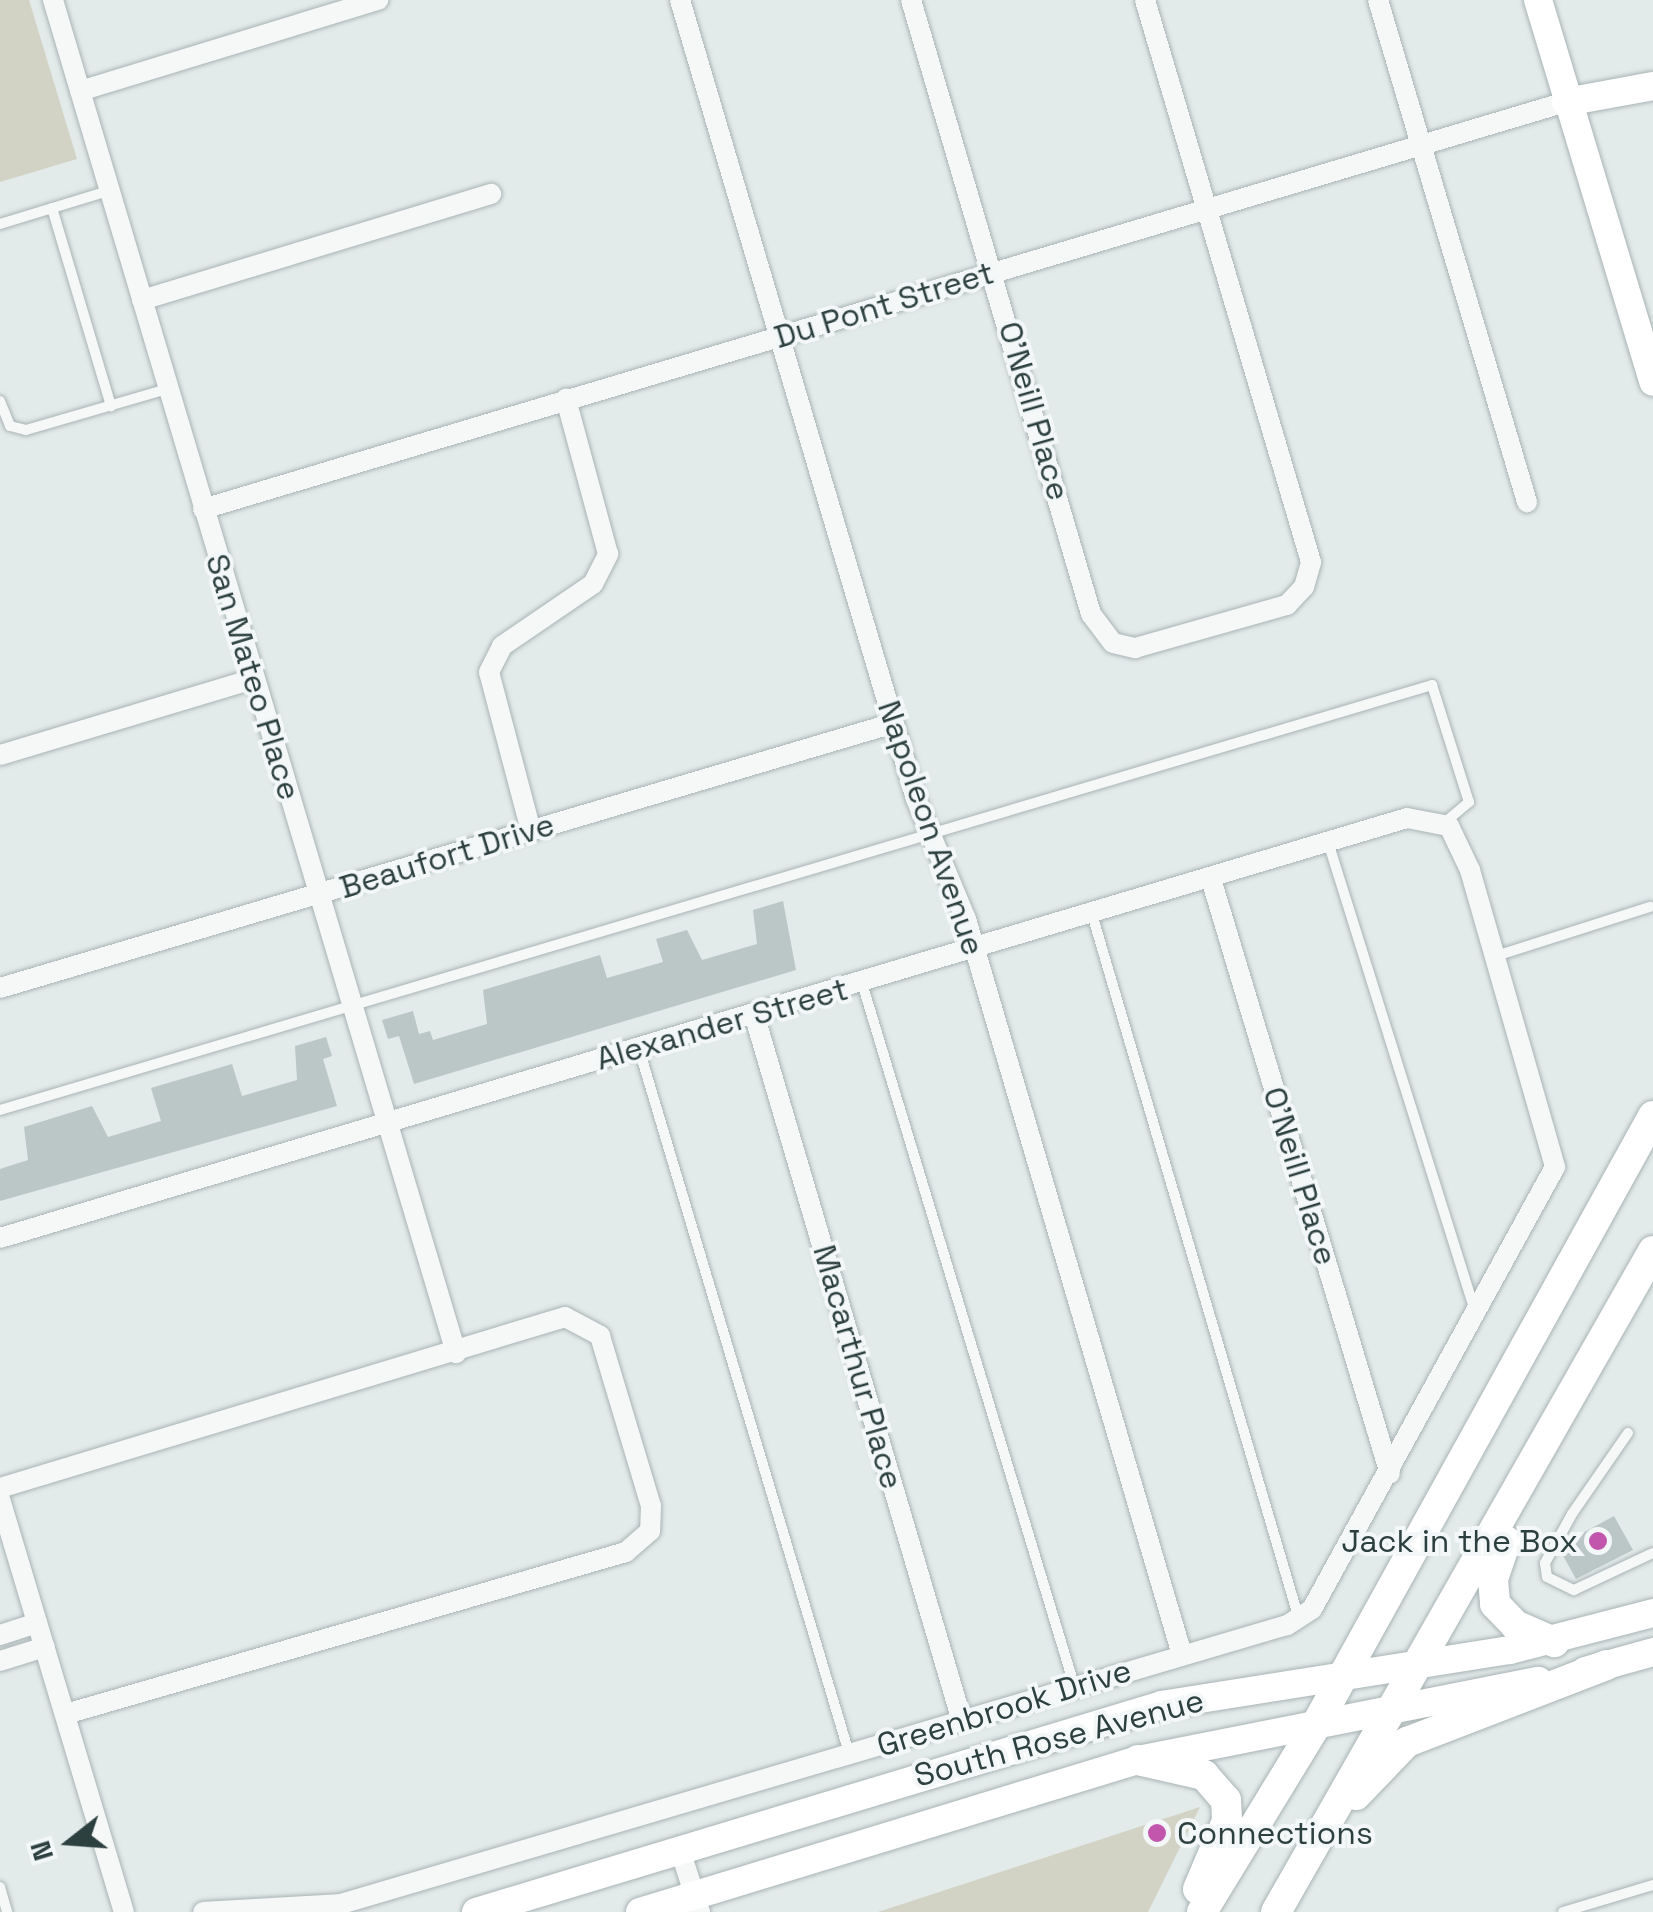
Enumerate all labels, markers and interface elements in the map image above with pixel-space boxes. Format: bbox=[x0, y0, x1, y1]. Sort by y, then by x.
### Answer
street label: Du Pont Street bbox=[770, 253, 998, 357]
street label: O'Neill Place bbox=[990, 317, 1078, 505]
street label: San Mateo Place bbox=[197, 549, 309, 805]
street label: Napoleon Avenue bbox=[869, 695, 993, 961]
street label: Beaufort Drive bbox=[335, 805, 559, 907]
street label: Alexander Street bbox=[592, 970, 852, 1078]
street label: O'Neill Place bbox=[1255, 1082, 1345, 1270]
street label: Macarthur Place bbox=[805, 1240, 911, 1494]
place label: Jack in the Box bbox=[1341, 1522, 1578, 1560]
marker: Jack in the Box bbox=[1587, 1530, 1609, 1552]
street label: Greenbrook Drive bbox=[872, 1651, 1136, 1765]
street label: South Rose Avenue bbox=[910, 1681, 1208, 1795]
north arrow bbox=[20, 1792, 120, 1892]
place label: Connections bbox=[1177, 1814, 1373, 1852]
marker: Connections bbox=[1146, 1822, 1168, 1844]
text: N bbox=[21, 1837, 61, 1865]

